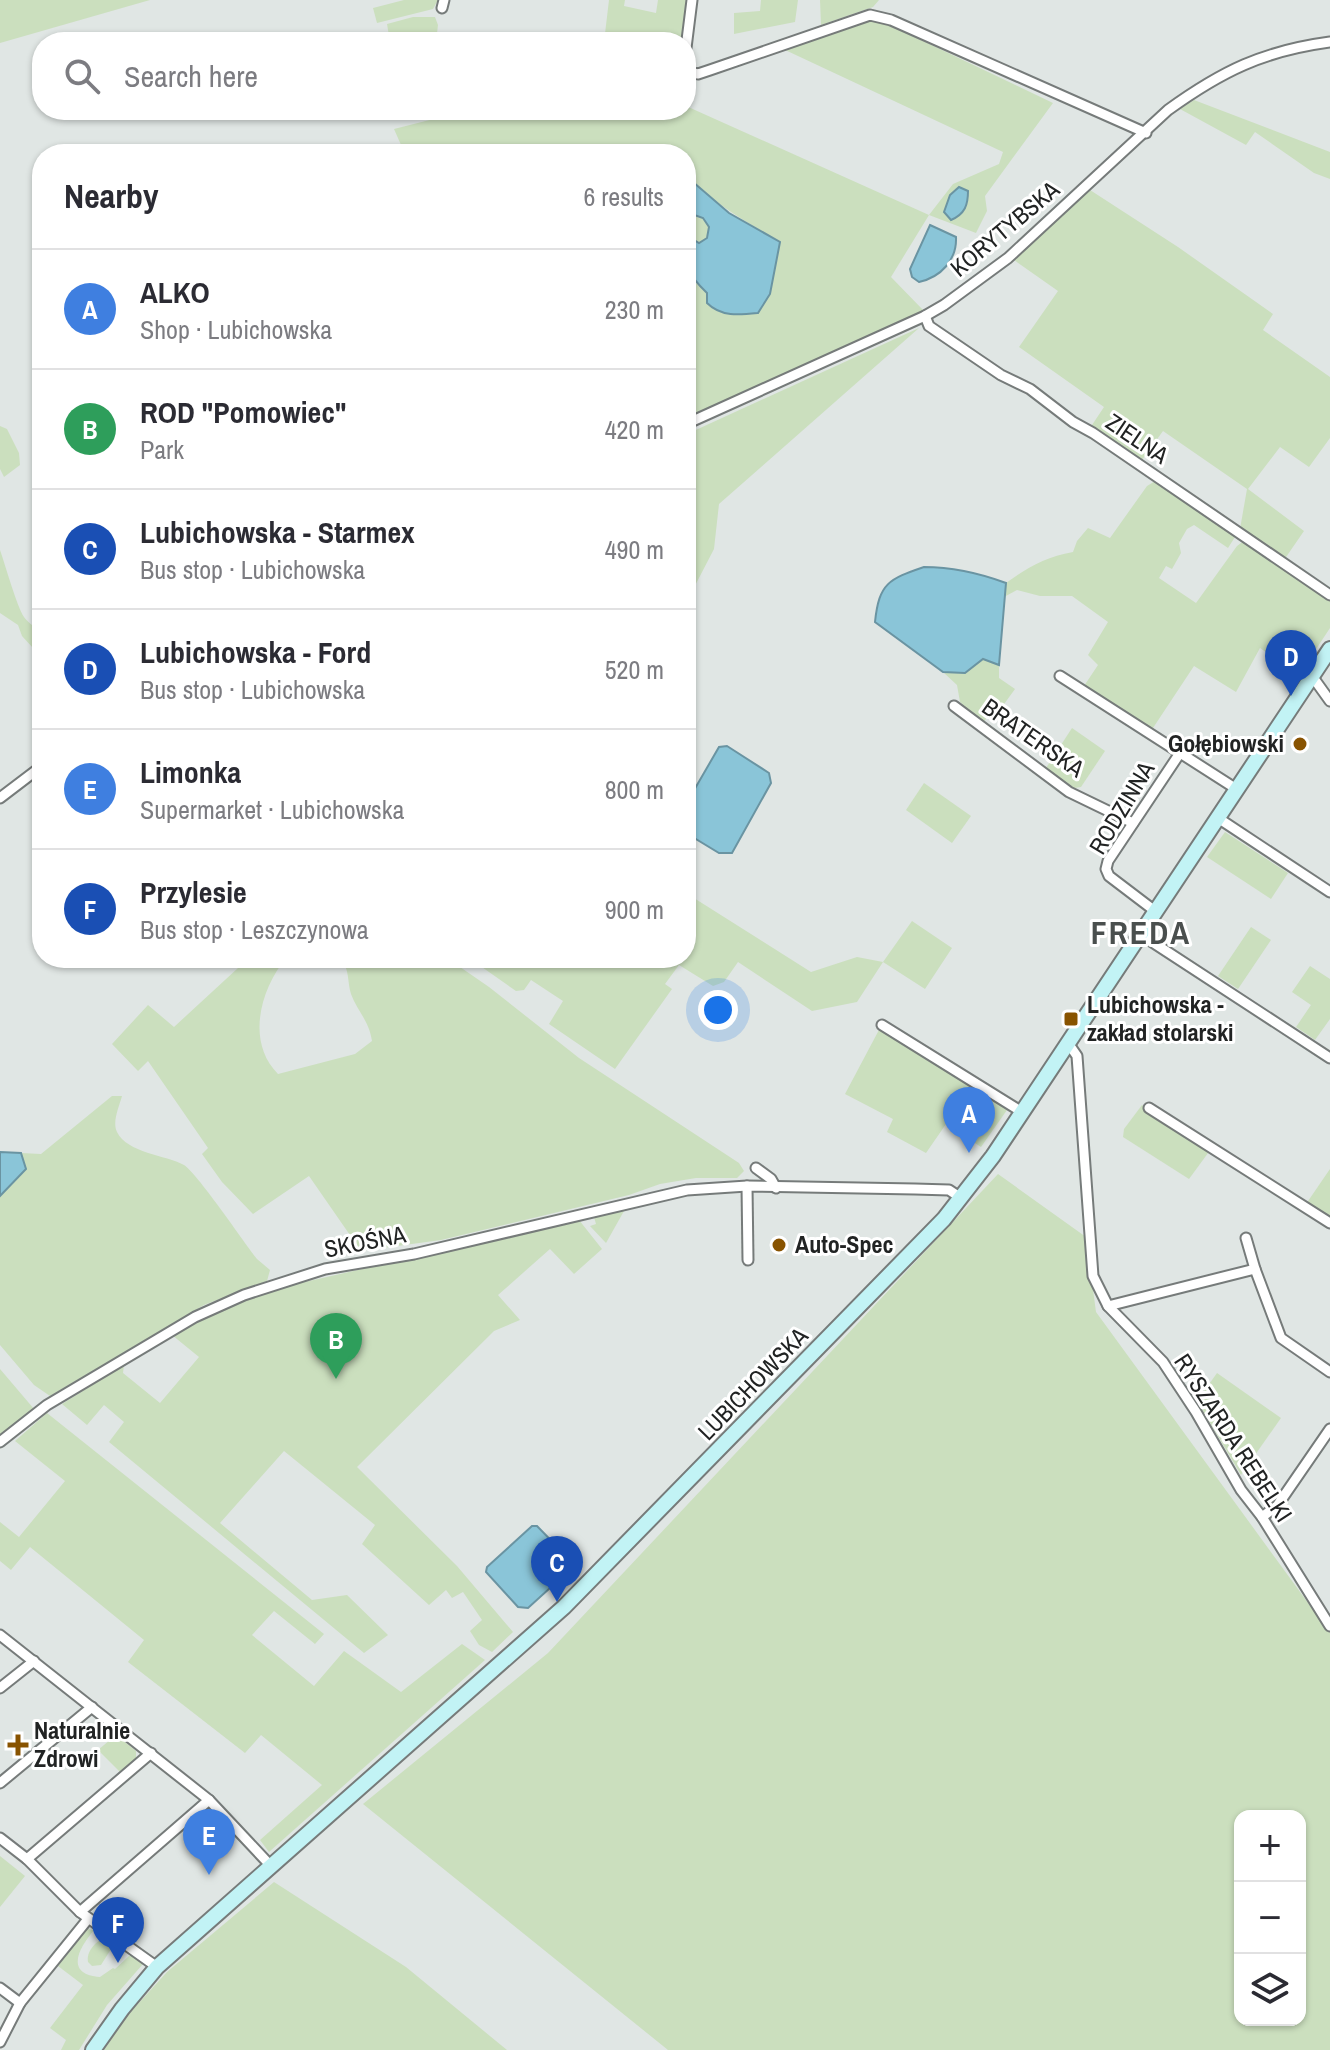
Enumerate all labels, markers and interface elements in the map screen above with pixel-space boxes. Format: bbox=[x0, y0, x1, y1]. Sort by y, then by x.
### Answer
search box bbox=[32, 32, 696, 120]
icon: search bbox=[60, 54, 104, 98]
text: Search here bbox=[124, 56, 258, 96]
text: Nearby bbox=[64, 173, 159, 219]
street label: KORYTYBSKA bbox=[943, 173, 1066, 283]
text: 6 results bbox=[583, 179, 664, 214]
text: ALKO bbox=[140, 272, 210, 312]
text: A bbox=[82, 292, 98, 327]
text: 230 m bbox=[605, 292, 664, 327]
text: Shop · Lubichowska bbox=[140, 312, 332, 347]
text: ROD "Pomowiec" bbox=[140, 392, 347, 432]
street label: ZIELNA bbox=[1100, 406, 1176, 471]
text: B bbox=[82, 412, 98, 447]
text: 420 m bbox=[605, 412, 664, 447]
text: Park bbox=[140, 432, 184, 467]
text: Lubichowska - Starmex bbox=[140, 512, 415, 552]
text: C bbox=[82, 532, 98, 567]
text: 490 m bbox=[605, 532, 664, 567]
text: Bus stop · Lubichowska bbox=[140, 552, 365, 587]
pin: D bbox=[1265, 630, 1317, 696]
text: Lubichowska - Ford bbox=[140, 632, 371, 672]
text: D bbox=[82, 652, 98, 687]
text: 520 m bbox=[605, 652, 664, 687]
text: Bus stop · Lubichowska bbox=[140, 672, 365, 707]
street label: BRATERSKA bbox=[976, 690, 1092, 785]
place label: Gołębiowski bbox=[1168, 727, 1284, 759]
marker: Gołębiowski bbox=[1291, 735, 1309, 753]
text: Limonka bbox=[140, 752, 241, 792]
street label: RODZINNA bbox=[1081, 754, 1162, 860]
text: E bbox=[83, 772, 97, 807]
text: 800 m bbox=[605, 772, 664, 807]
text: Supermarket · Lubichowska bbox=[140, 792, 404, 827]
text: Przylesie bbox=[140, 872, 247, 912]
text: F bbox=[83, 892, 97, 927]
text: 900 m bbox=[605, 892, 664, 927]
district label: FREDA bbox=[1091, 911, 1191, 954]
text: Bus stop · Leszczynowa bbox=[140, 912, 369, 947]
place label: Lubichowska - zakład stolarski bbox=[1087, 988, 1234, 1048]
your location bbox=[698, 990, 738, 1030]
marker: Lubichowska - zakład stolarski bbox=[1062, 1010, 1080, 1028]
pin: A bbox=[943, 1087, 995, 1153]
street label: SKOŚNA bbox=[321, 1217, 409, 1265]
place label: Auto-Spec bbox=[795, 1228, 893, 1260]
marker: Auto-Spec bbox=[770, 1236, 788, 1254]
pin: B bbox=[310, 1313, 362, 1379]
street label: LUBICHOWSKA bbox=[690, 1319, 815, 1447]
street label: RYSZARDA REBELKI bbox=[1167, 1347, 1300, 1528]
pin: C bbox=[531, 1536, 583, 1602]
place label: Naturalnie Zdrowi bbox=[34, 1714, 130, 1774]
marker: Naturalnie Zdrowi bbox=[9, 1736, 27, 1754]
pin: E bbox=[183, 1809, 235, 1875]
map controls bbox=[1234, 1810, 1306, 2026]
button: + bbox=[1234, 1810, 1306, 1882]
button: − bbox=[1234, 1882, 1306, 1954]
pin: F bbox=[92, 1897, 144, 1963]
button: layers bbox=[1234, 1954, 1306, 2026]

